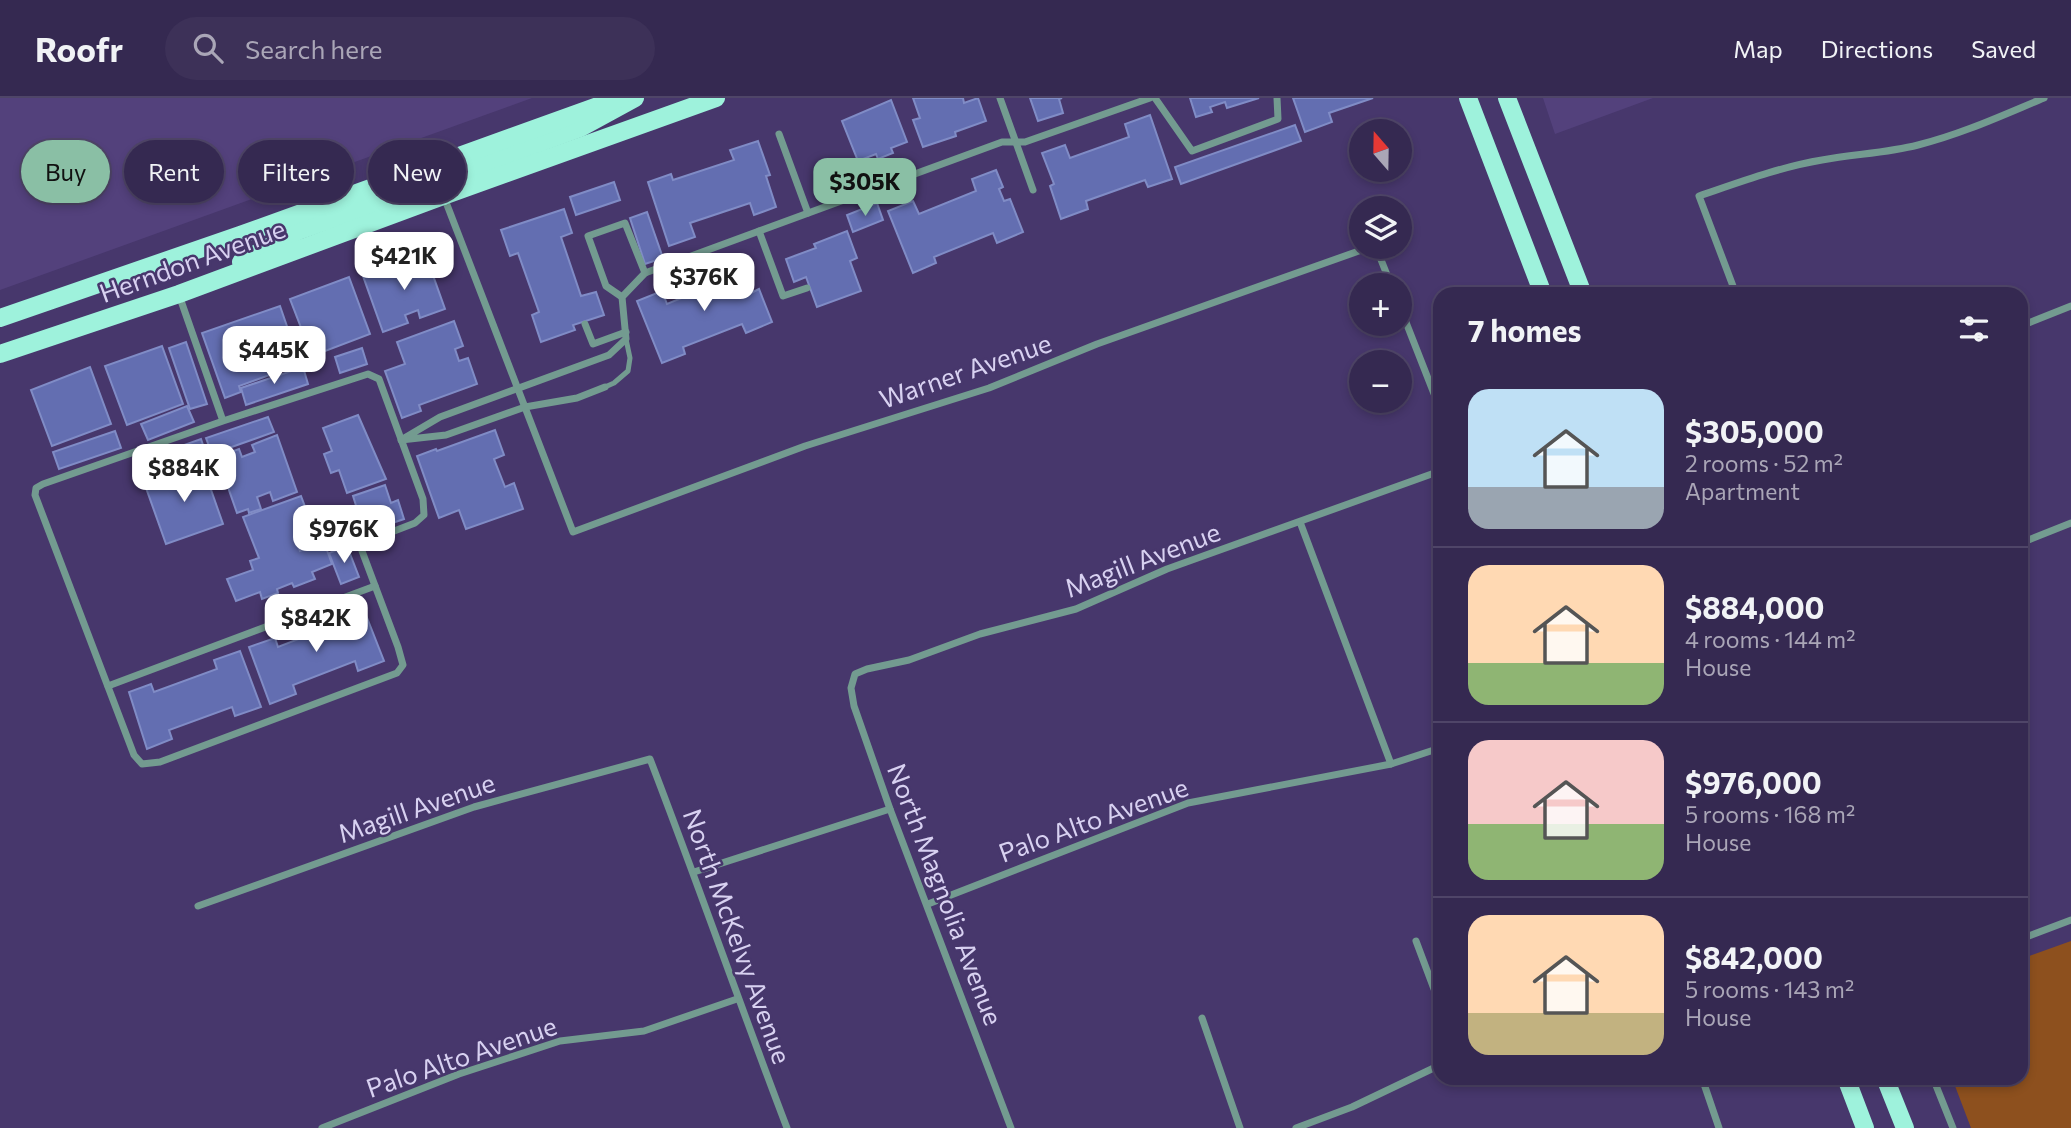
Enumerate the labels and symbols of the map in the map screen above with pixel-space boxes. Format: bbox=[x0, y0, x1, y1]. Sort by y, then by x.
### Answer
north arrow bbox=[1349, 119, 1412, 182]
pin: $305K bbox=[816, 158, 914, 218]
street label: Herndon Avenue bbox=[95, 212, 289, 308]
pin: $421K bbox=[355, 232, 453, 292]
pin: $376K bbox=[655, 254, 753, 313]
street label: Warner Avenue bbox=[875, 326, 1055, 414]
pin: $445K bbox=[225, 327, 323, 386]
pin: $884K bbox=[135, 444, 233, 504]
pin: $976K bbox=[295, 505, 393, 565]
street label: Magill Avenue bbox=[1060, 515, 1224, 603]
pin: $842K bbox=[267, 594, 365, 654]
street label: North Magnolia Avenue bbox=[882, 759, 1010, 1029]
street label: Magill Avenue bbox=[333, 766, 499, 848]
street label: Palo Alto Avenue bbox=[994, 770, 1192, 868]
street label: North McKelvy Avenue bbox=[677, 804, 799, 1068]
street label: Palo Alto Avenue bbox=[362, 1009, 560, 1103]

